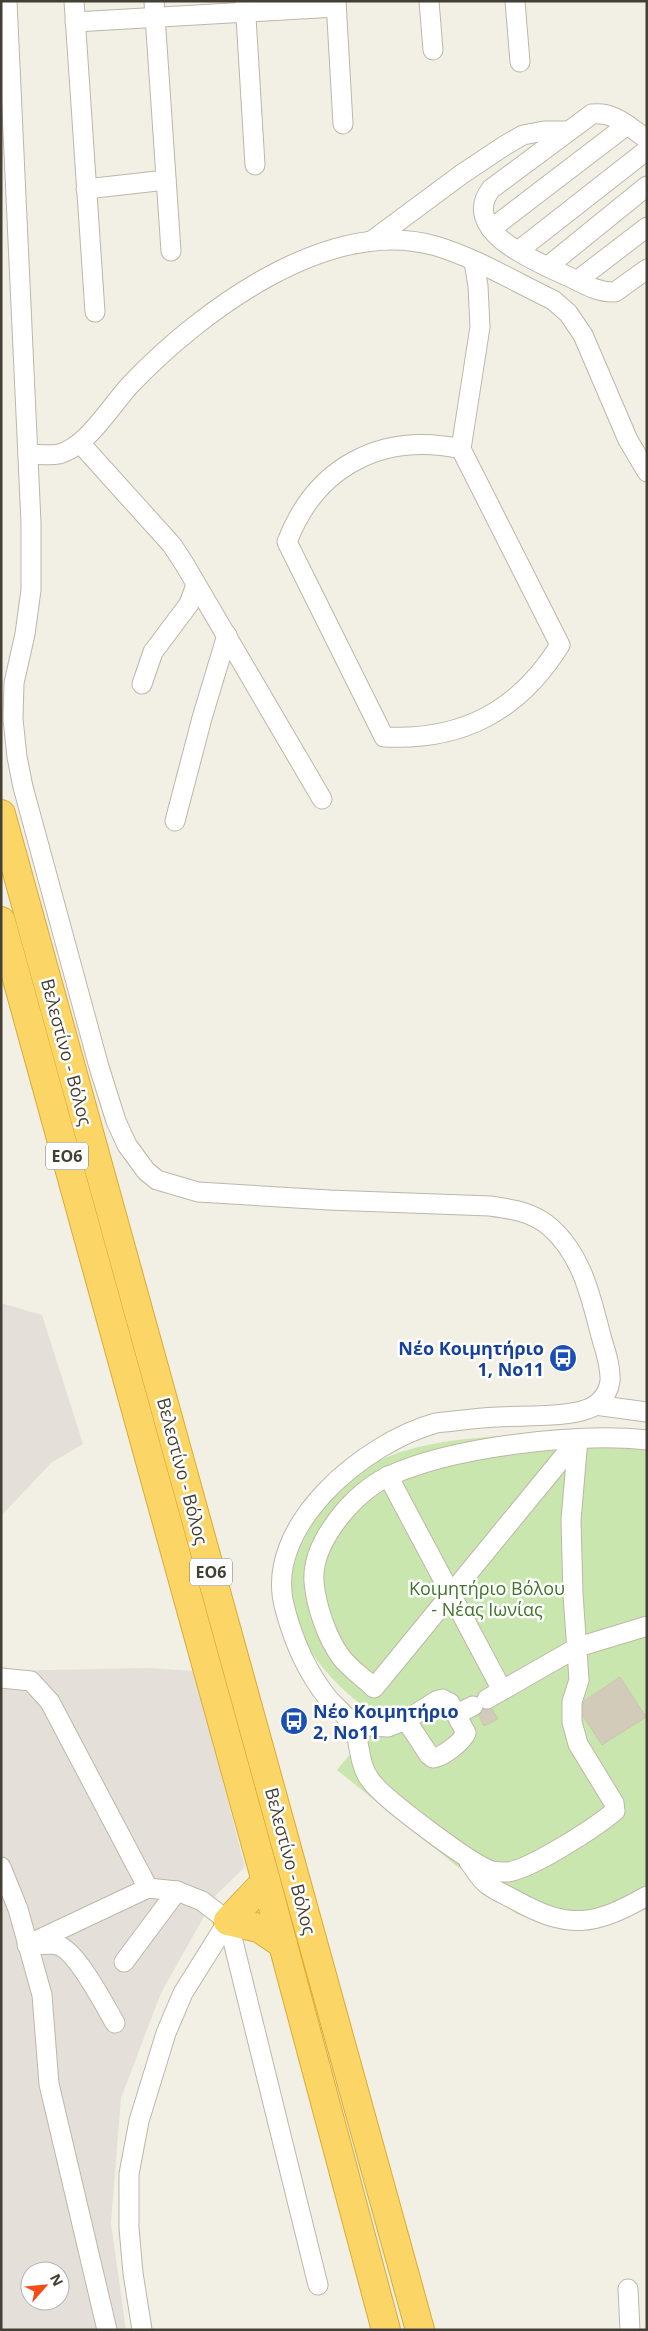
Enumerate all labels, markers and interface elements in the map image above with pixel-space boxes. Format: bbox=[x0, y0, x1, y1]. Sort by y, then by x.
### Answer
street label: Βελεστίνο - Βόλος bbox=[36, 976, 98, 1129]
road number: ΕΟ6 bbox=[46, 1142, 88, 1170]
place label: Νέο Κοιμητήριο 1, Νο11 bbox=[398, 1336, 544, 1381]
bus stop icon: Νέο Κοιμητήριο 1, Νο11 bbox=[548, 1343, 578, 1373]
street label: Βελεστίνο - Βόλος bbox=[152, 1395, 214, 1548]
road number: ΕΟ6 bbox=[190, 1558, 232, 1585]
park label: Κοιμητήριο Βόλου - Νέας Ιωνίας bbox=[409, 1576, 565, 1621]
place label: Νέο Κοιμητήριο 2, Νο11 bbox=[313, 1699, 459, 1744]
bus stop icon: Νέο Κοιμητήριο 2, Νο11 bbox=[279, 1706, 309, 1736]
street label: Βελεστίνο - Βόλος bbox=[260, 1785, 322, 1938]
north arrow bbox=[20, 2261, 70, 2311]
text: N bbox=[46, 2270, 68, 2289]

